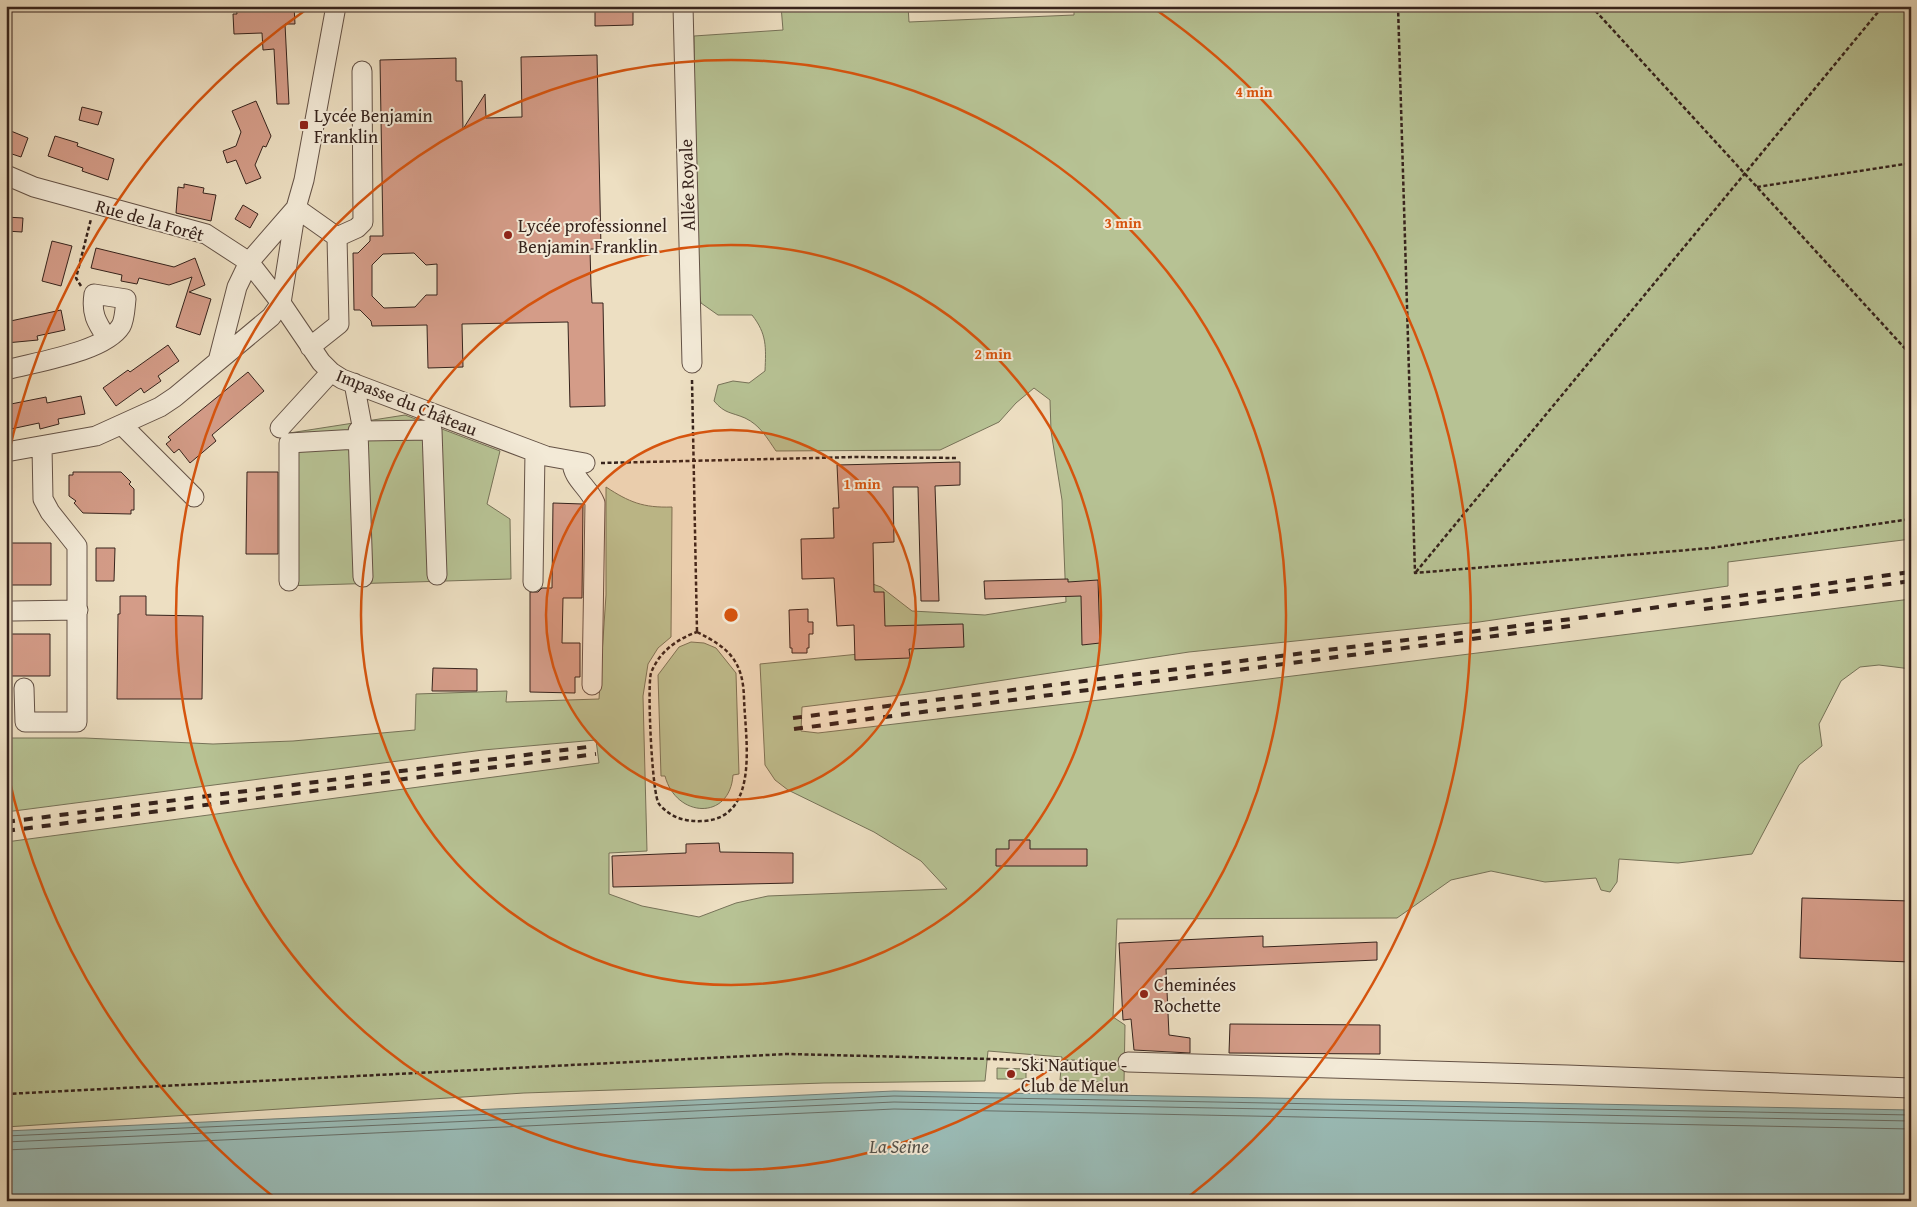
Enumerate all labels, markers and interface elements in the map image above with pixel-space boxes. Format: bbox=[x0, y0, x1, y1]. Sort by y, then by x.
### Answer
text: 4 min bbox=[1235, 81, 1273, 102]
place label: Lycée Benjamin Franklin bbox=[314, 102, 433, 150]
marker: Lycée Benjamin Franklin bbox=[298, 119, 310, 131]
street label: Allée Royale bbox=[672, 138, 702, 232]
street label: Rue de la Forêt bbox=[93, 192, 208, 249]
place label: Lycée professionnel Benjamin Franklin bbox=[518, 212, 667, 260]
text: 3 min bbox=[1104, 212, 1142, 233]
marker: Lycée professionnel Benjamin Franklin bbox=[502, 229, 514, 241]
text: 2 min bbox=[974, 343, 1012, 364]
street label: Impasse du Château bbox=[332, 361, 482, 443]
text: 1 min bbox=[843, 473, 881, 494]
centre of rings bbox=[722, 606, 740, 624]
place label: Cheminées Rochette bbox=[1154, 971, 1236, 1019]
marker: Cheminées Rochette bbox=[1138, 988, 1150, 1000]
place label: Ski Nautique - Club de Melun bbox=[1021, 1051, 1129, 1099]
marker: Ski Nautique - Club de Melun bbox=[1005, 1068, 1017, 1080]
water label: La Seine bbox=[868, 1132, 929, 1160]

